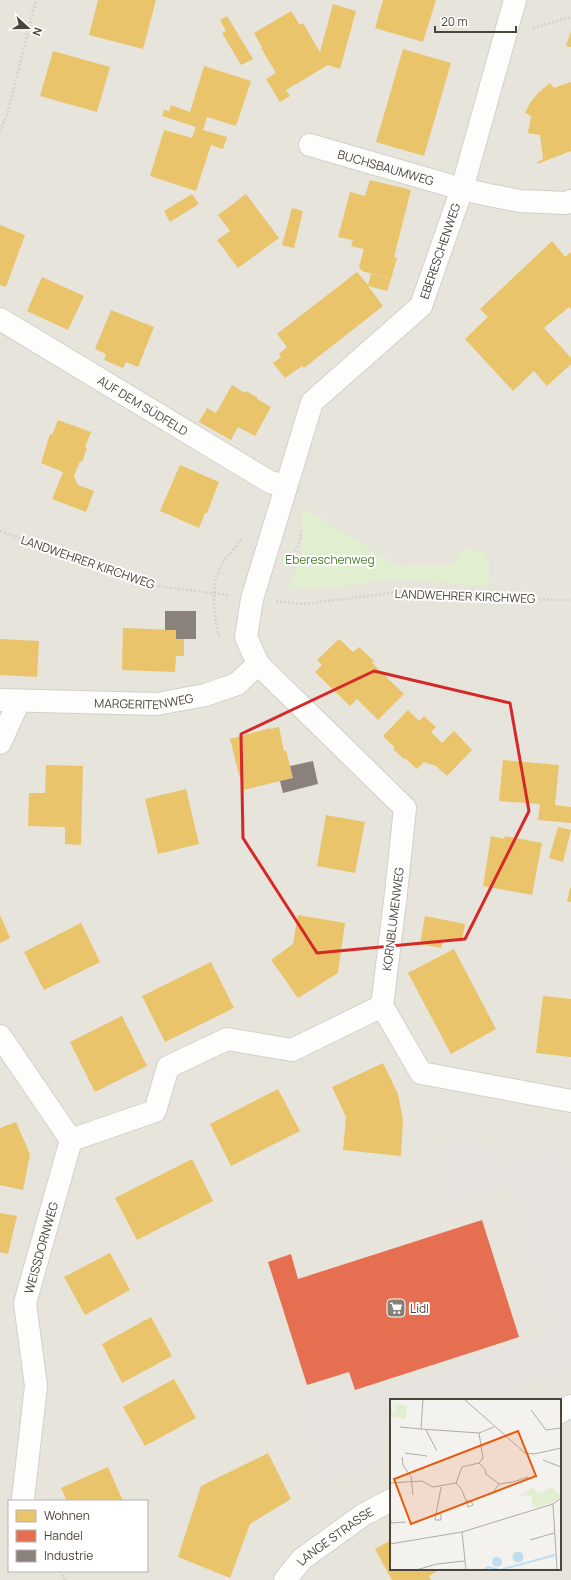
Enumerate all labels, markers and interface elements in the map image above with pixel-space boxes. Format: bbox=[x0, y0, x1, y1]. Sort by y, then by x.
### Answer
north arrow bbox=[8, 8, 48, 48]
scale bar bbox=[435, 8, 516, 34]
text: 20 m bbox=[441, 13, 468, 30]
text: N bbox=[29, 25, 46, 38]
street label: BUCHSBAUMWEG bbox=[336, 145, 437, 189]
street label: EBERESCHENWEG bbox=[416, 200, 465, 301]
street label: AUF DEM SÜDFELD bbox=[95, 372, 191, 439]
street label: LANDWEHRER KIRCHWEG bbox=[19, 531, 158, 593]
park label: Ebereschenweg bbox=[285, 551, 375, 568]
street label: LANDWEHRER KIRCHWEG bbox=[394, 585, 536, 607]
street label: MARGERITENWEG bbox=[94, 689, 195, 713]
street label: KORNBLUMENWEG bbox=[378, 866, 408, 972]
street label: WEISSDORNWEG bbox=[20, 1199, 62, 1295]
supermarket icon: Lidl bbox=[385, 1297, 407, 1319]
place label: Lidl bbox=[410, 1300, 429, 1317]
inset map bbox=[390, 1399, 561, 1570]
legend bbox=[8, 1500, 148, 1572]
street label: LANGE STRASSE bbox=[292, 1503, 376, 1569]
text: Wohnen bbox=[44, 1507, 90, 1524]
text: Handel bbox=[44, 1527, 83, 1544]
text: Industrie bbox=[44, 1547, 93, 1564]

